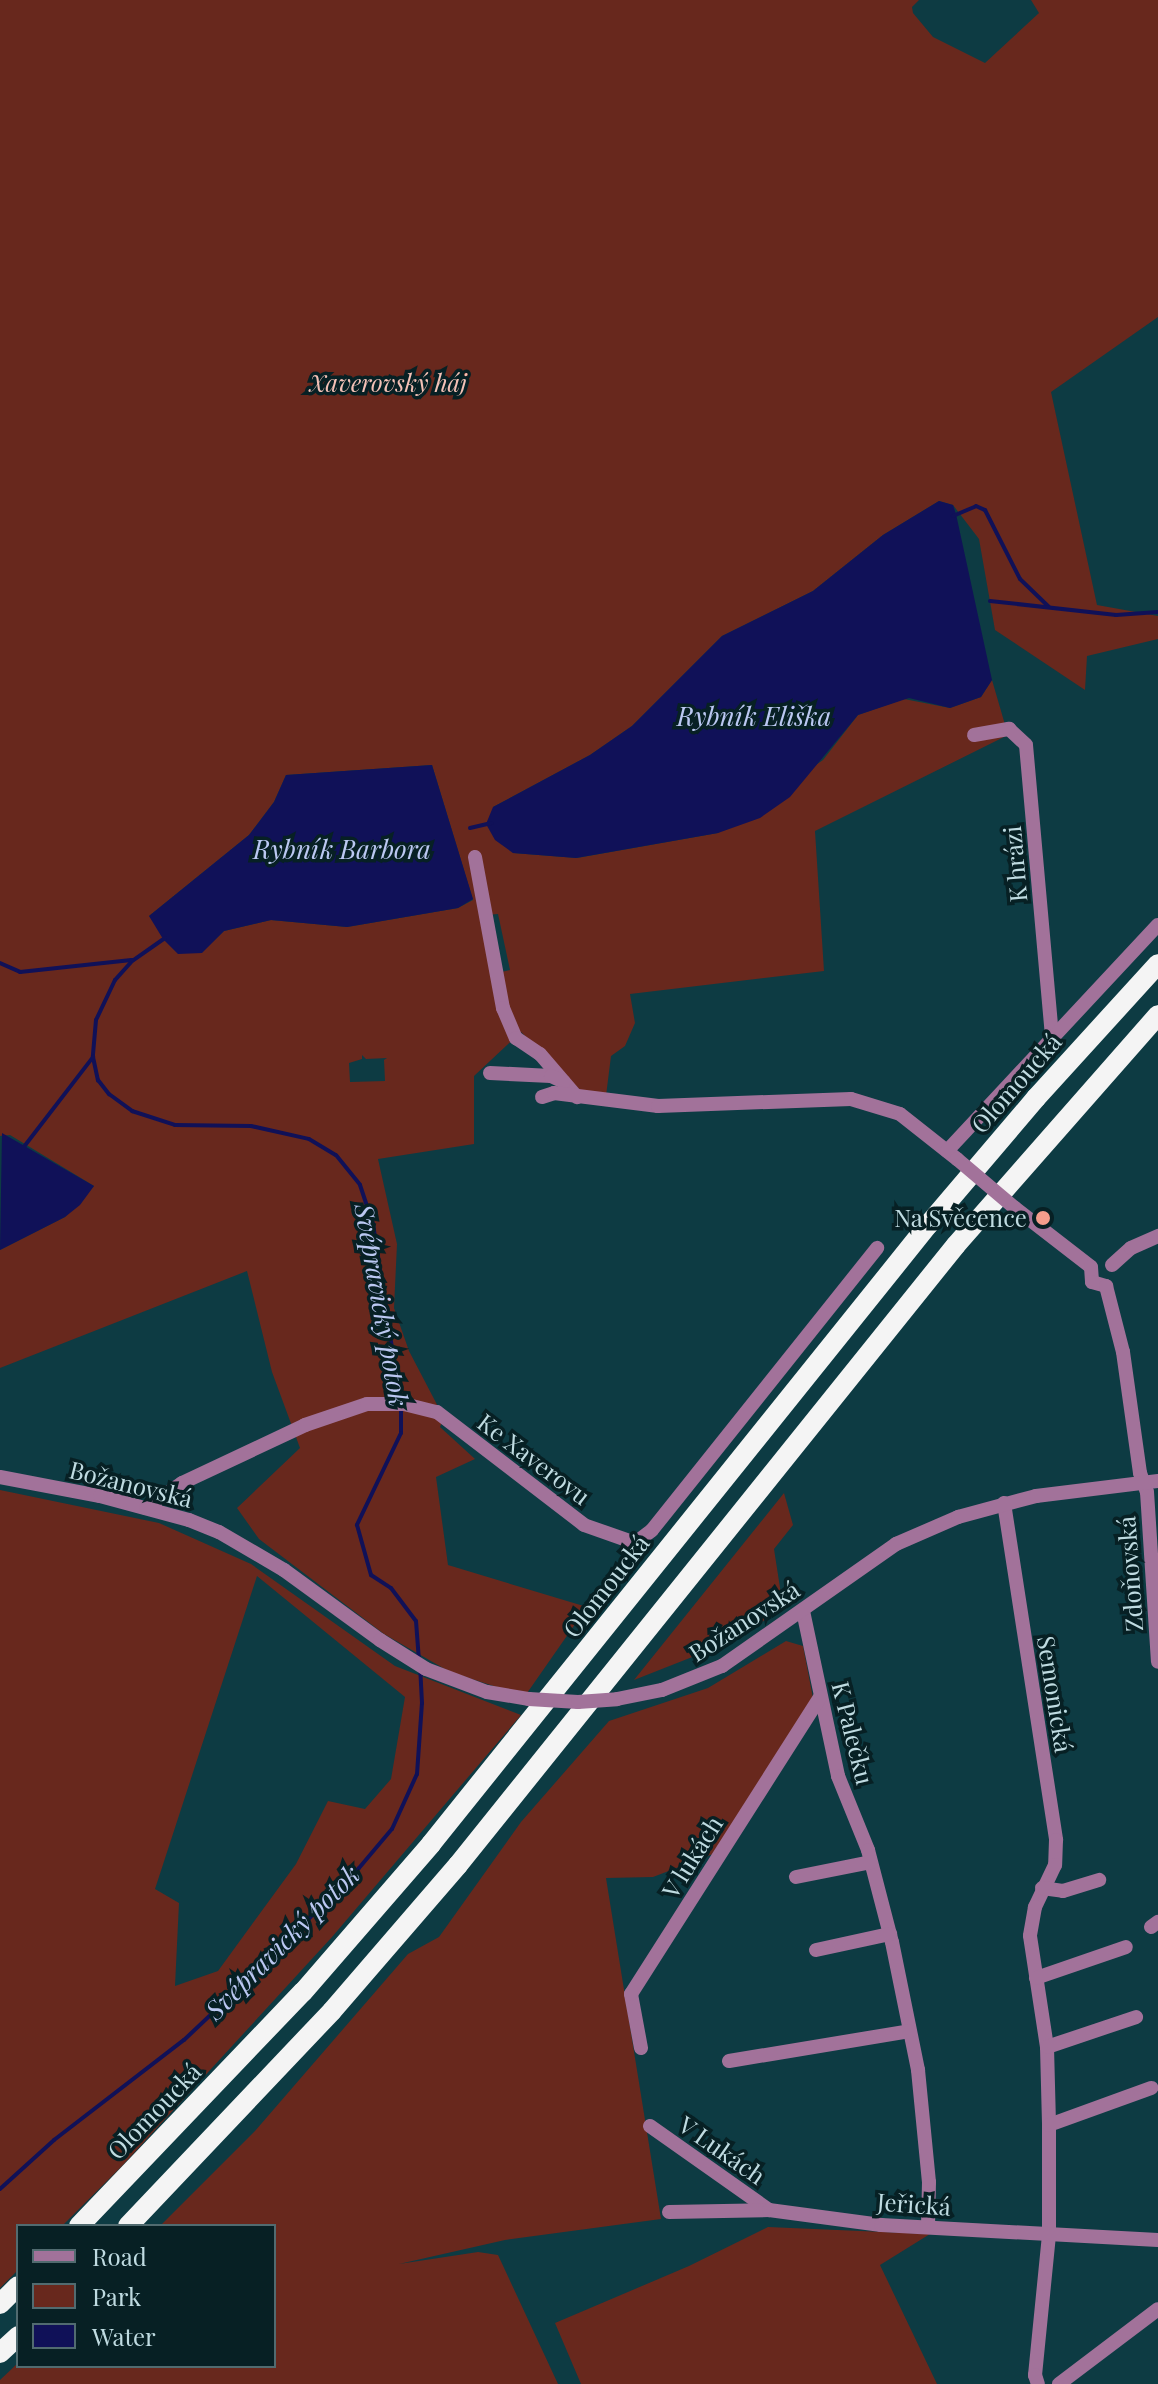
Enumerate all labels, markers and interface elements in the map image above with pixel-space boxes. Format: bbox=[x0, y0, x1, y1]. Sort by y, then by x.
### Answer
park label: Xaverovský háj bbox=[309, 369, 467, 397]
water label: Rybník Eliška bbox=[677, 700, 831, 732]
street label: K hrázi bbox=[997, 824, 1033, 904]
water label: Rybník Barbora bbox=[253, 833, 431, 865]
street label: Olomoucká bbox=[965, 1027, 1067, 1139]
water label: Svépravický potok bbox=[349, 1201, 415, 1409]
place label: Na Svěcence bbox=[894, 1204, 1027, 1232]
marker: Na Svěcence bbox=[1034, 1209, 1052, 1227]
street label: Ke Xaverovu bbox=[472, 1407, 596, 1511]
street label: Božanovská bbox=[66, 1455, 196, 1513]
street label: Zdoňovská bbox=[1112, 1515, 1148, 1633]
street label: Olomoucká bbox=[557, 1529, 655, 1643]
street label: Božanovská bbox=[683, 1575, 805, 1667]
street label: Semonická bbox=[1032, 1634, 1078, 1754]
street label: K Palečku bbox=[826, 1679, 880, 1787]
street label: V lukách bbox=[655, 1810, 729, 1904]
water label: Svépravický potok bbox=[198, 1858, 366, 2026]
street label: Olomoucká bbox=[101, 2057, 207, 2165]
street label: V Lukách bbox=[673, 2110, 771, 2190]
street label: Jeřická bbox=[876, 2187, 952, 2221]
legend bbox=[16, 2224, 276, 2368]
text: Road bbox=[92, 2240, 147, 2272]
text: Park bbox=[92, 2280, 141, 2312]
text: Water bbox=[92, 2320, 156, 2352]

